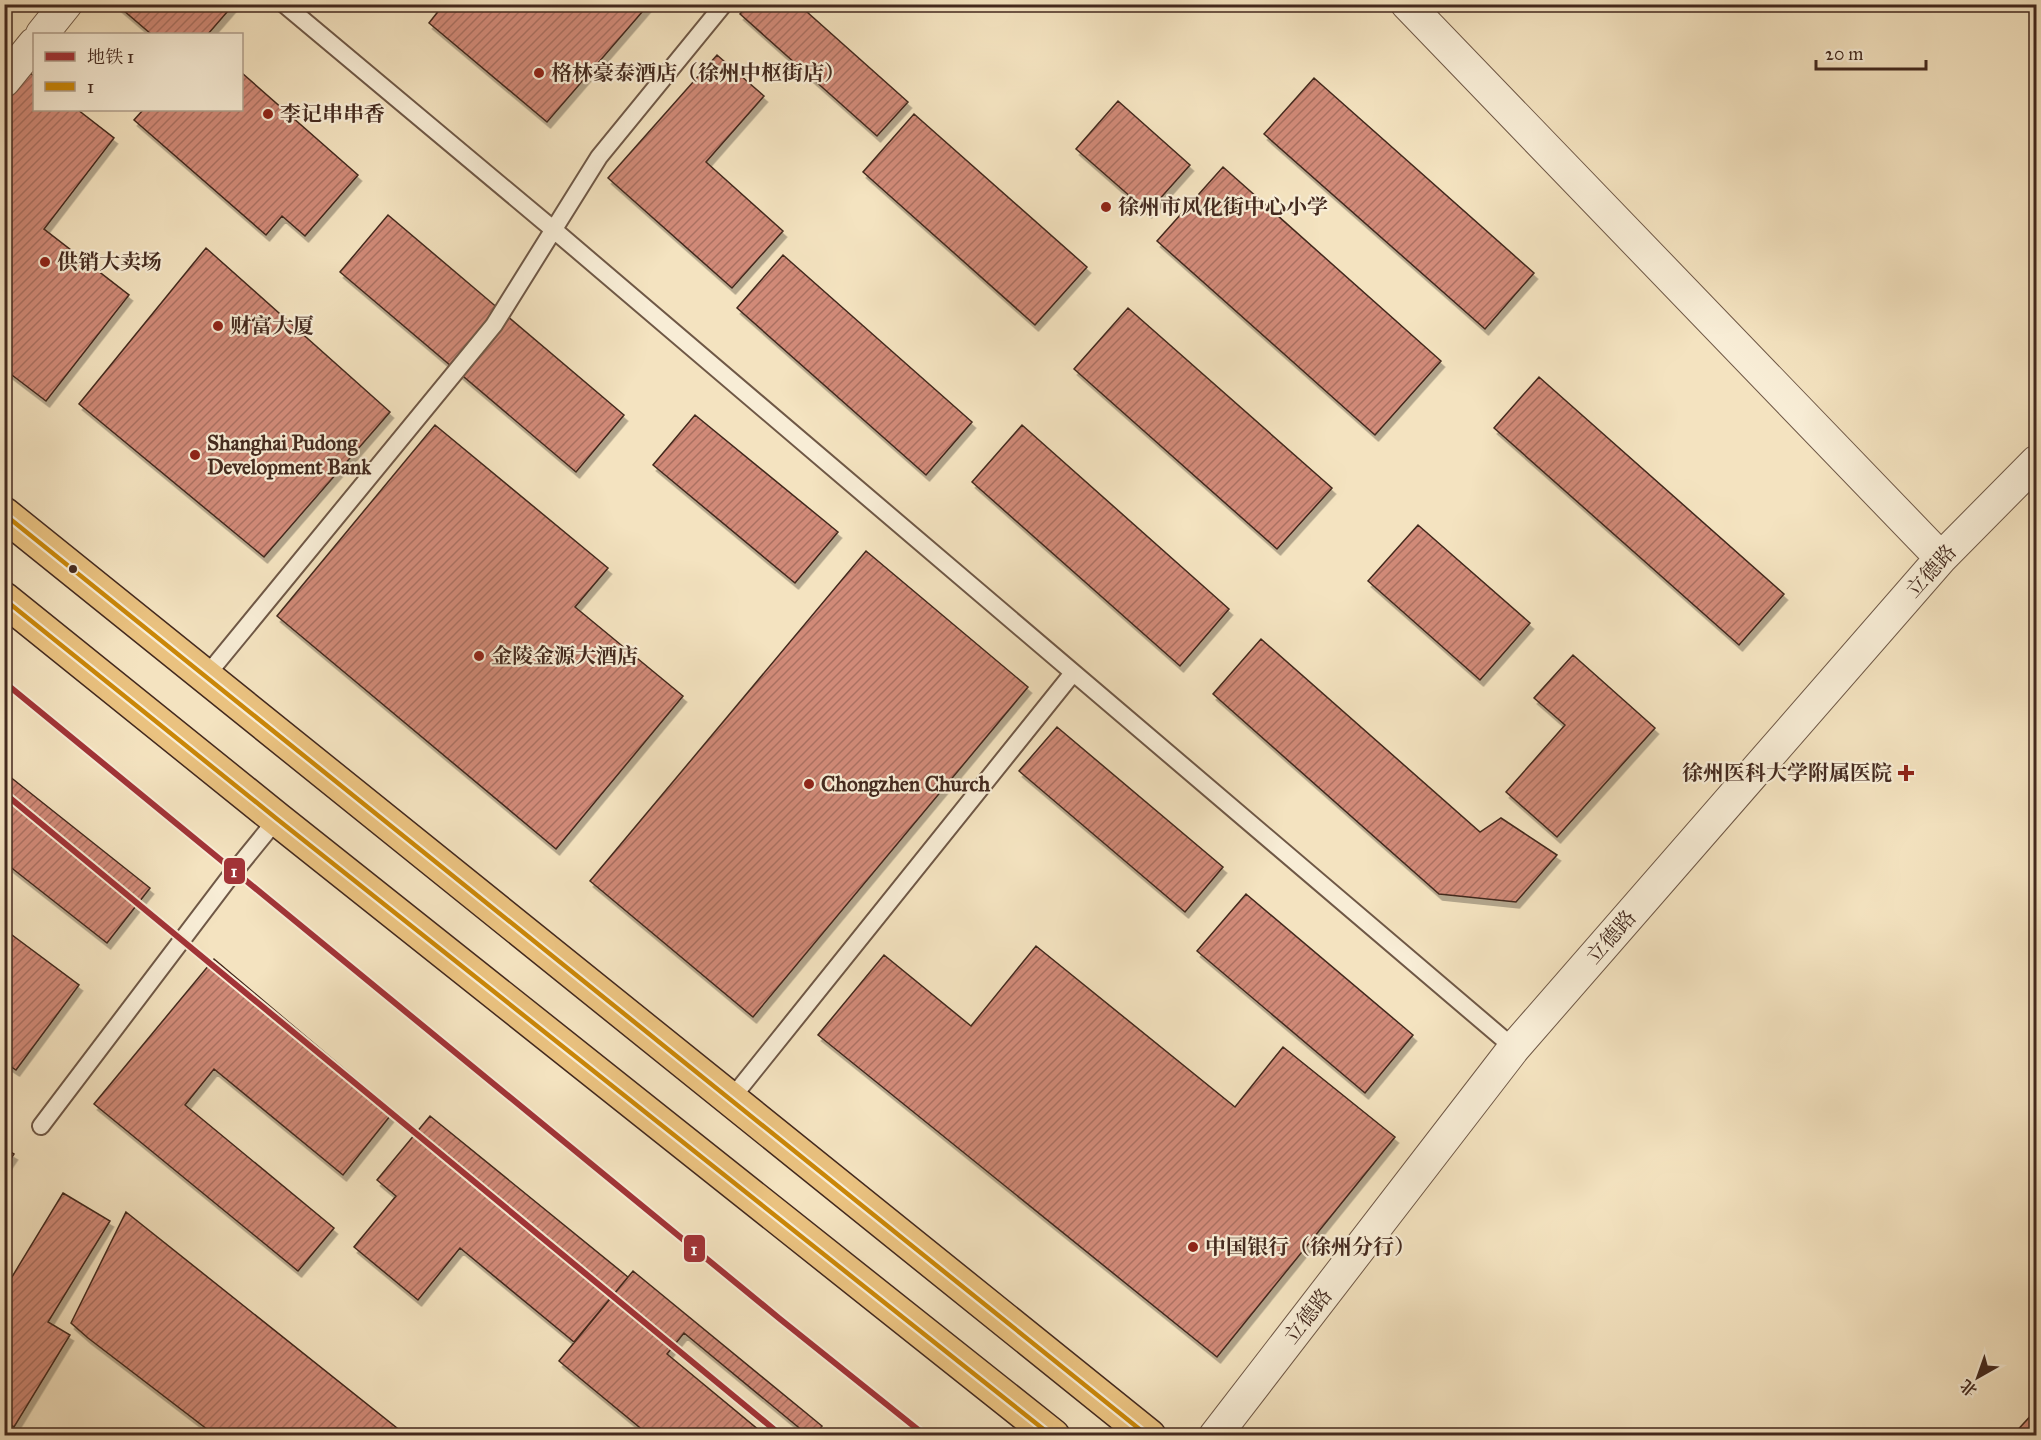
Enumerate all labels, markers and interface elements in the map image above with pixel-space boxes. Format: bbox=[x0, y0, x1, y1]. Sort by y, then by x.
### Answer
legend bbox=[33, 33, 243, 111]
scale bar bbox=[1816, 33, 1926, 71]
text: 20 m bbox=[1825, 43, 1863, 65]
text: 地铁 1 bbox=[87, 46, 134, 68]
place label: 格林豪泰酒店（徐州中枢街店） bbox=[551, 60, 845, 86]
marker: 格林豪泰酒店（徐州中枢街店） bbox=[532, 66, 546, 80]
text: 1 bbox=[87, 76, 94, 98]
place label: 李记串串香 bbox=[280, 101, 385, 127]
marker: 李记串串香 bbox=[261, 107, 275, 121]
place label: 徐州市风化街中心小学 bbox=[1118, 194, 1328, 220]
marker: 徐州市风化街中心小学 bbox=[1099, 200, 1113, 214]
place label: 供销大卖场 bbox=[57, 249, 162, 275]
marker: 供销大卖场 bbox=[38, 255, 52, 269]
place label: 财富大厦 bbox=[230, 313, 314, 339]
marker: 财富大厦 bbox=[211, 319, 225, 333]
place label: Shanghai Pudong Development Bank bbox=[207, 430, 372, 480]
marker: Shanghai Pudong Development Bank bbox=[188, 448, 202, 462]
street label: 立德路 bbox=[1900, 539, 1962, 603]
unlabelled marker bbox=[67, 563, 79, 575]
place label: 金陵金源大酒店 bbox=[491, 643, 638, 669]
marker: 金陵金源大酒店 bbox=[472, 649, 486, 663]
place label: 徐州医科大学附属医院 bbox=[1682, 760, 1892, 786]
marker: 徐州医科大学附属医院 bbox=[1897, 764, 1915, 782]
place label: Chongzhen Church bbox=[821, 771, 990, 797]
marker: Chongzhen Church bbox=[802, 777, 816, 791]
line badge: 1 bbox=[223, 857, 246, 885]
text: 1 bbox=[231, 862, 238, 881]
street label: 立德路 bbox=[1581, 905, 1641, 969]
line badge: 1 bbox=[683, 1234, 706, 1263]
place label: 中国银行（徐州分行） bbox=[1205, 1234, 1415, 1260]
text: 1 bbox=[691, 1240, 698, 1259]
marker: 中国银行（徐州分行） bbox=[1186, 1240, 1200, 1254]
street label: 立德路 bbox=[1278, 1283, 1338, 1349]
north arrow bbox=[1948, 1347, 2008, 1407]
text: 北 bbox=[1956, 1376, 1981, 1401]

